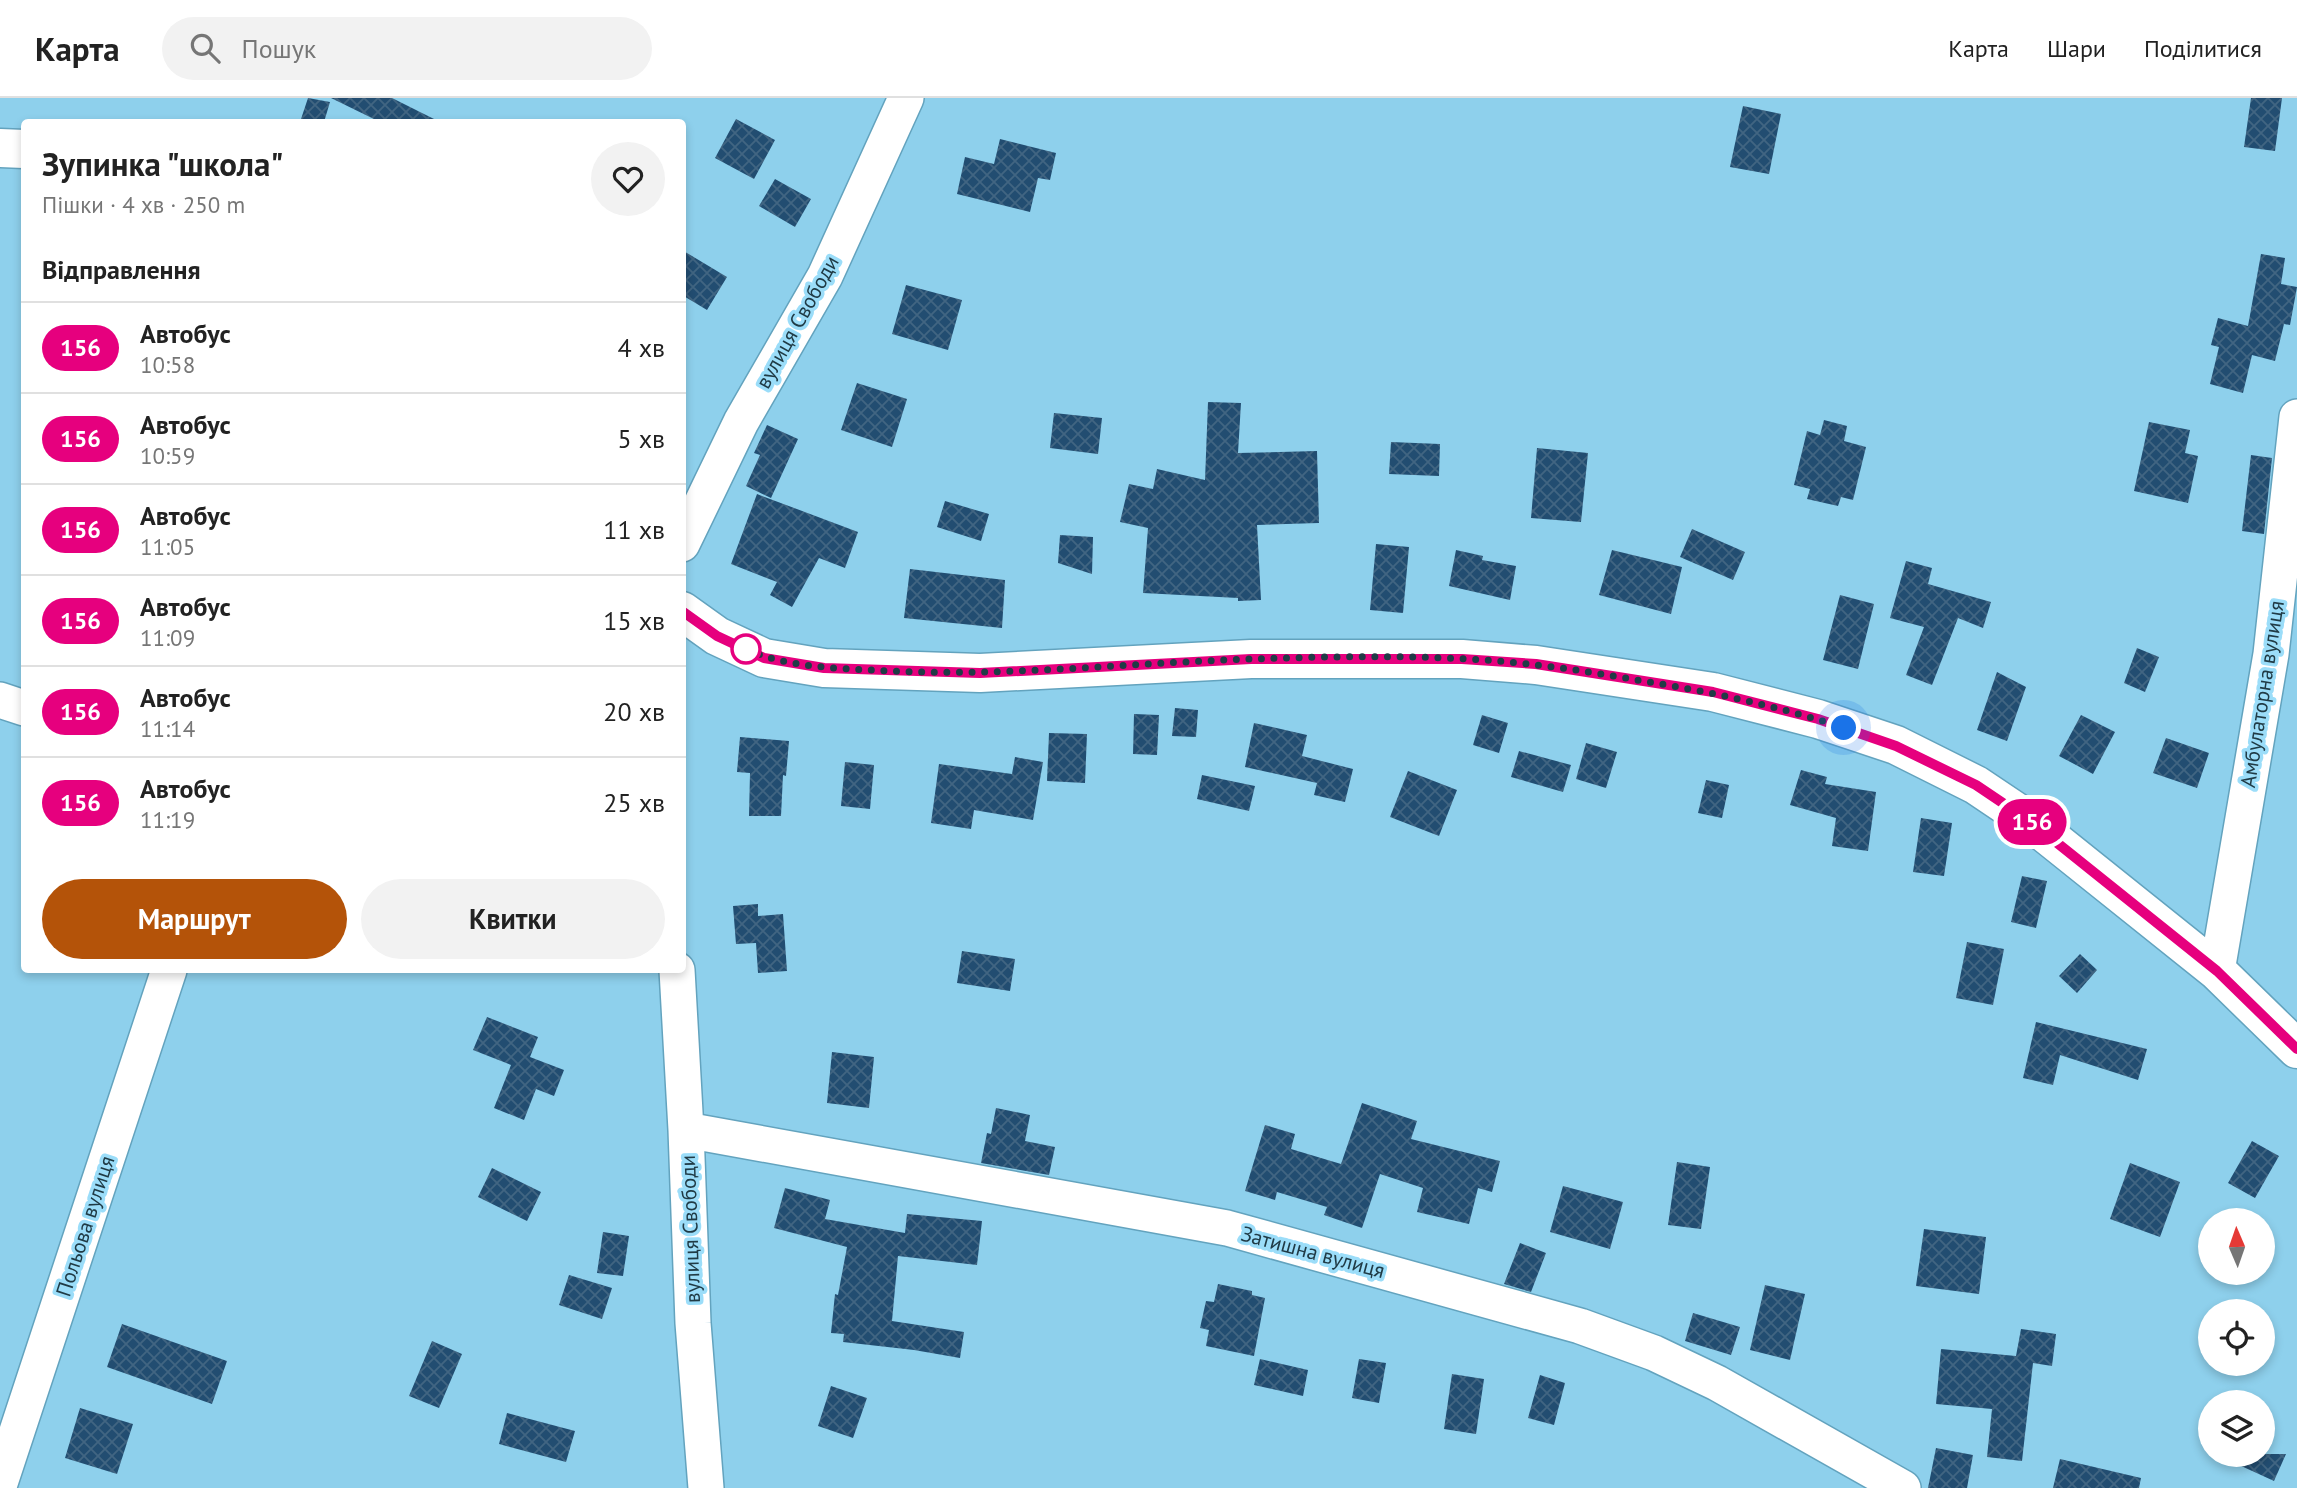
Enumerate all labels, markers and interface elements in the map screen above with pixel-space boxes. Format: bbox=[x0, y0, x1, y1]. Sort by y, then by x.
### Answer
search box bbox=[162, 17, 652, 80]
text: Карта bbox=[35, 27, 120, 70]
icon: search bbox=[186, 29, 224, 67]
text: Пошук bbox=[242, 32, 316, 65]
text: Карта bbox=[1948, 33, 2009, 64]
text: Шари bbox=[2047, 33, 2106, 64]
text: Поділитися bbox=[2144, 33, 2262, 64]
text: Зупинка "школа" bbox=[42, 142, 284, 185]
button: heart bbox=[591, 142, 665, 216]
text: Пішки · 4 хв · 250 m bbox=[42, 190, 245, 219]
street label: вулиця Свободи bbox=[749, 251, 845, 393]
text: Відправлення bbox=[42, 253, 201, 286]
text: Автобус bbox=[140, 317, 231, 350]
text: 4 хв bbox=[618, 331, 665, 364]
text: 156 bbox=[60, 332, 101, 363]
text: 10:58 bbox=[140, 350, 195, 379]
text: Автобус bbox=[140, 408, 231, 441]
text: 5 хв bbox=[618, 422, 665, 455]
text: 156 bbox=[60, 423, 101, 454]
text: 10:59 bbox=[140, 441, 195, 470]
text: Автобус bbox=[140, 499, 231, 532]
text: 11 хв bbox=[603, 513, 665, 546]
text: 156 bbox=[60, 514, 101, 545]
text: 11:05 bbox=[140, 532, 195, 561]
text: Автобус bbox=[140, 590, 231, 623]
street label: Амбулаторна вулиця bbox=[2234, 599, 2290, 789]
text: 15 хв bbox=[603, 604, 665, 637]
text: 156 bbox=[60, 605, 101, 636]
text: 11:09 bbox=[140, 623, 195, 652]
unlabelled marker bbox=[731, 634, 761, 664]
text: Автобус bbox=[140, 681, 231, 714]
text: 20 хв bbox=[603, 695, 665, 728]
text: 156 bbox=[60, 696, 101, 727]
your location bbox=[1826, 710, 1861, 745]
text: 11:14 bbox=[140, 714, 195, 743]
text: Автобус bbox=[140, 772, 231, 805]
text: 25 хв bbox=[603, 786, 665, 819]
text: 156 bbox=[60, 787, 101, 818]
line badge: 156 bbox=[1992, 799, 2072, 845]
text: 11:19 bbox=[140, 805, 195, 834]
text: 156 bbox=[2012, 806, 2052, 837]
button: Маршрут bbox=[42, 879, 347, 959]
button: Квитки bbox=[361, 879, 665, 959]
street label: Польова вулиця bbox=[50, 1152, 120, 1300]
street label: вулиця Свободи bbox=[674, 1155, 706, 1303]
north arrow bbox=[2198, 1208, 2275, 1284]
map controls bbox=[2198, 1208, 2275, 1467]
street label: Затишна вулиця bbox=[1238, 1220, 1388, 1284]
button: locate bbox=[2198, 1299, 2275, 1376]
button: layers bbox=[2198, 1390, 2275, 1467]

